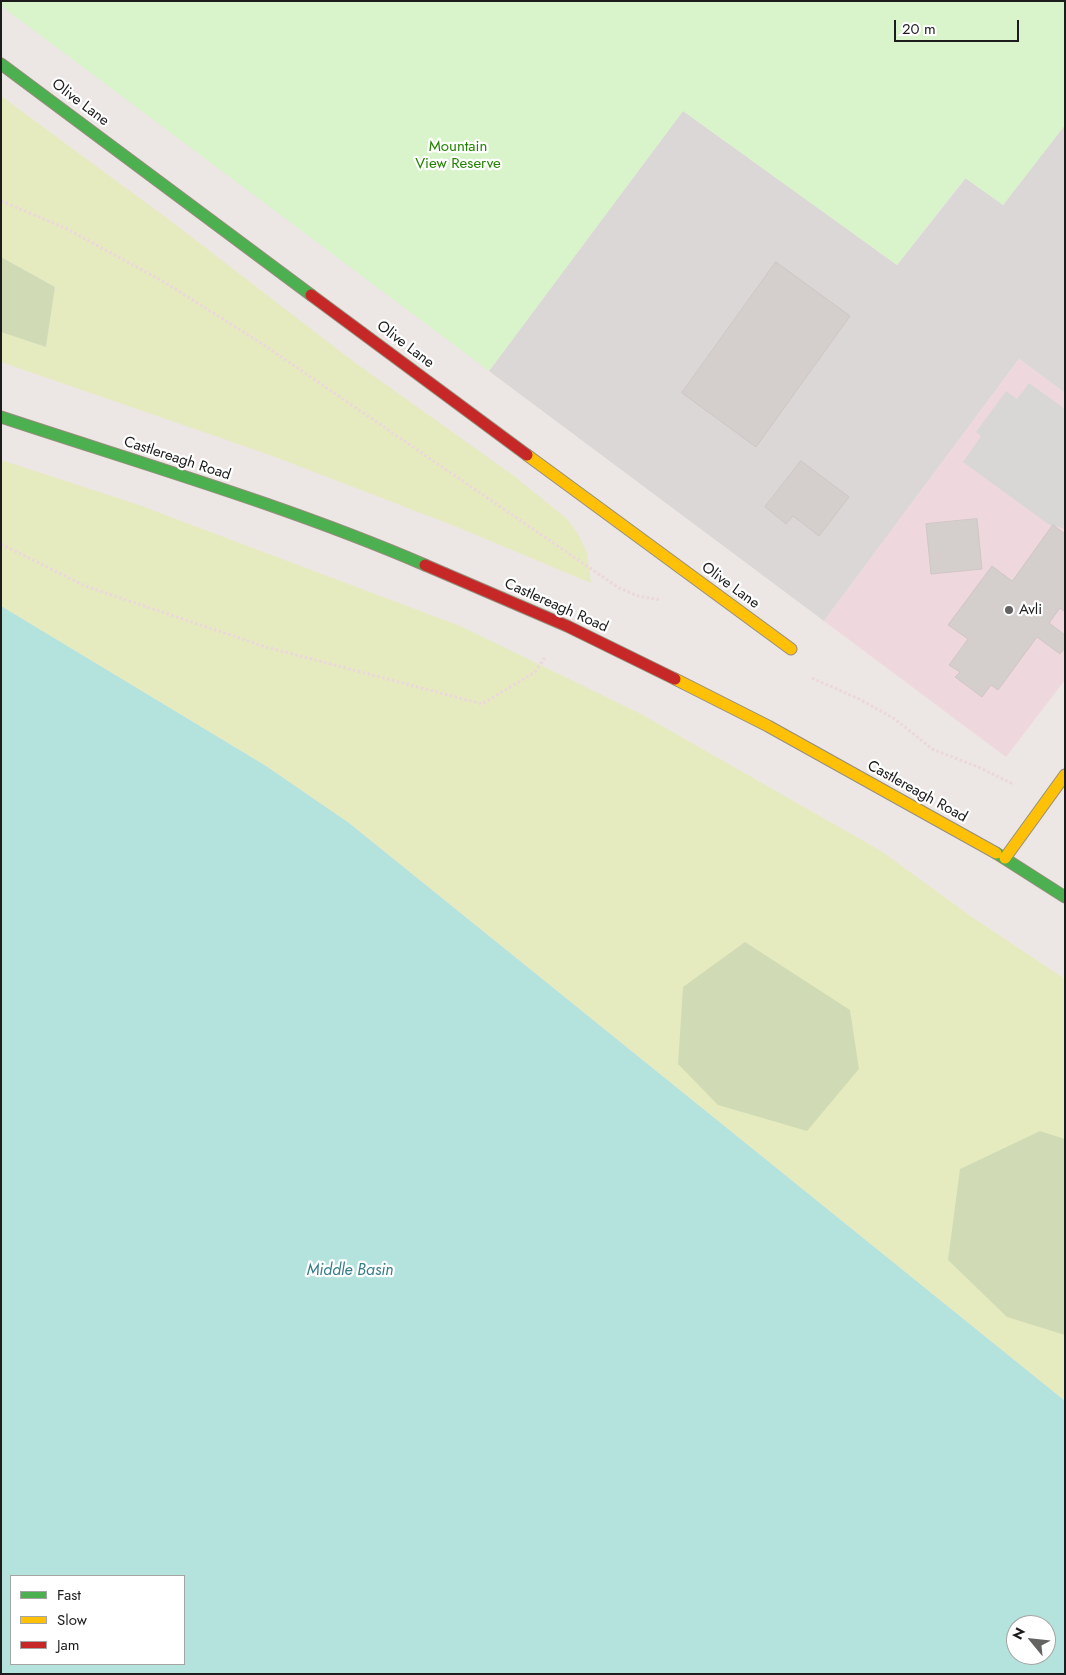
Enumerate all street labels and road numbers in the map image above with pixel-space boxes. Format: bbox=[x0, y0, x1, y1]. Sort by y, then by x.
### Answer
street label: Olive Lane bbox=[48, 76, 112, 130]
street label: Olive Lane bbox=[373, 318, 437, 372]
street label: Castlereagh Road bbox=[121, 433, 233, 485]
street label: Olive Lane bbox=[697, 559, 763, 613]
street label: Castlereagh Road bbox=[501, 575, 611, 637]
street label: Castlereagh Road bbox=[864, 757, 970, 827]

